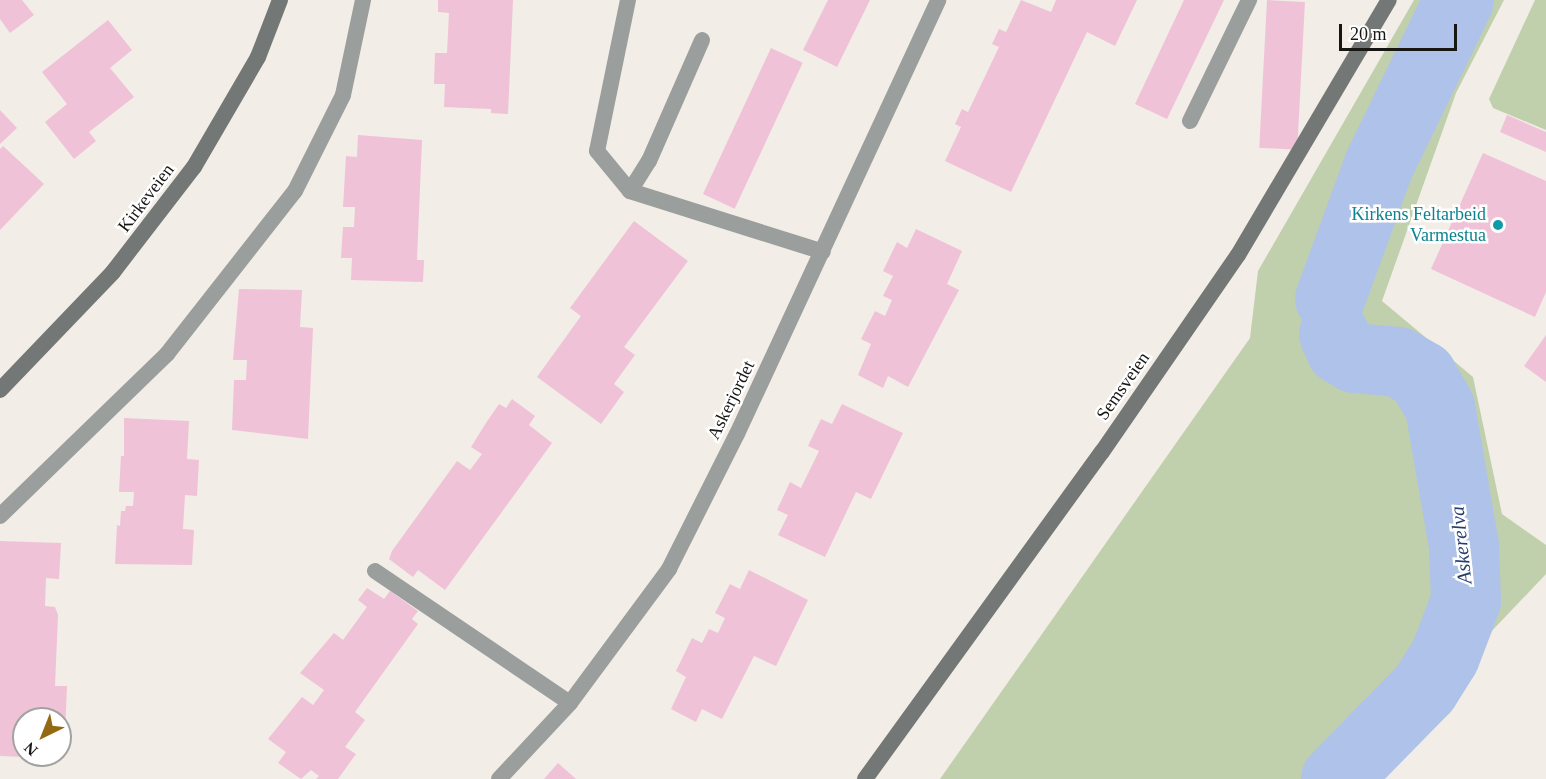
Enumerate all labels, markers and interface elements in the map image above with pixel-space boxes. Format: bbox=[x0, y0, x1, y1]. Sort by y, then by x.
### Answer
scale bar bbox=[1342, 12, 1460, 50]
text: 20 m bbox=[1350, 24, 1387, 44]
street label: Kirkeveien bbox=[113, 160, 179, 236]
place label: Kirkens Feltarbeid Varmestua bbox=[1352, 204, 1486, 246]
marker: Kirkens Feltarbeid Varmestua bbox=[1491, 218, 1505, 232]
street label: Semsveien bbox=[1092, 348, 1154, 424]
street label: Askerjordet bbox=[703, 357, 759, 443]
water label: Askerelva bbox=[1445, 505, 1477, 585]
north arrow bbox=[12, 707, 72, 767]
text: N bbox=[21, 739, 41, 759]

